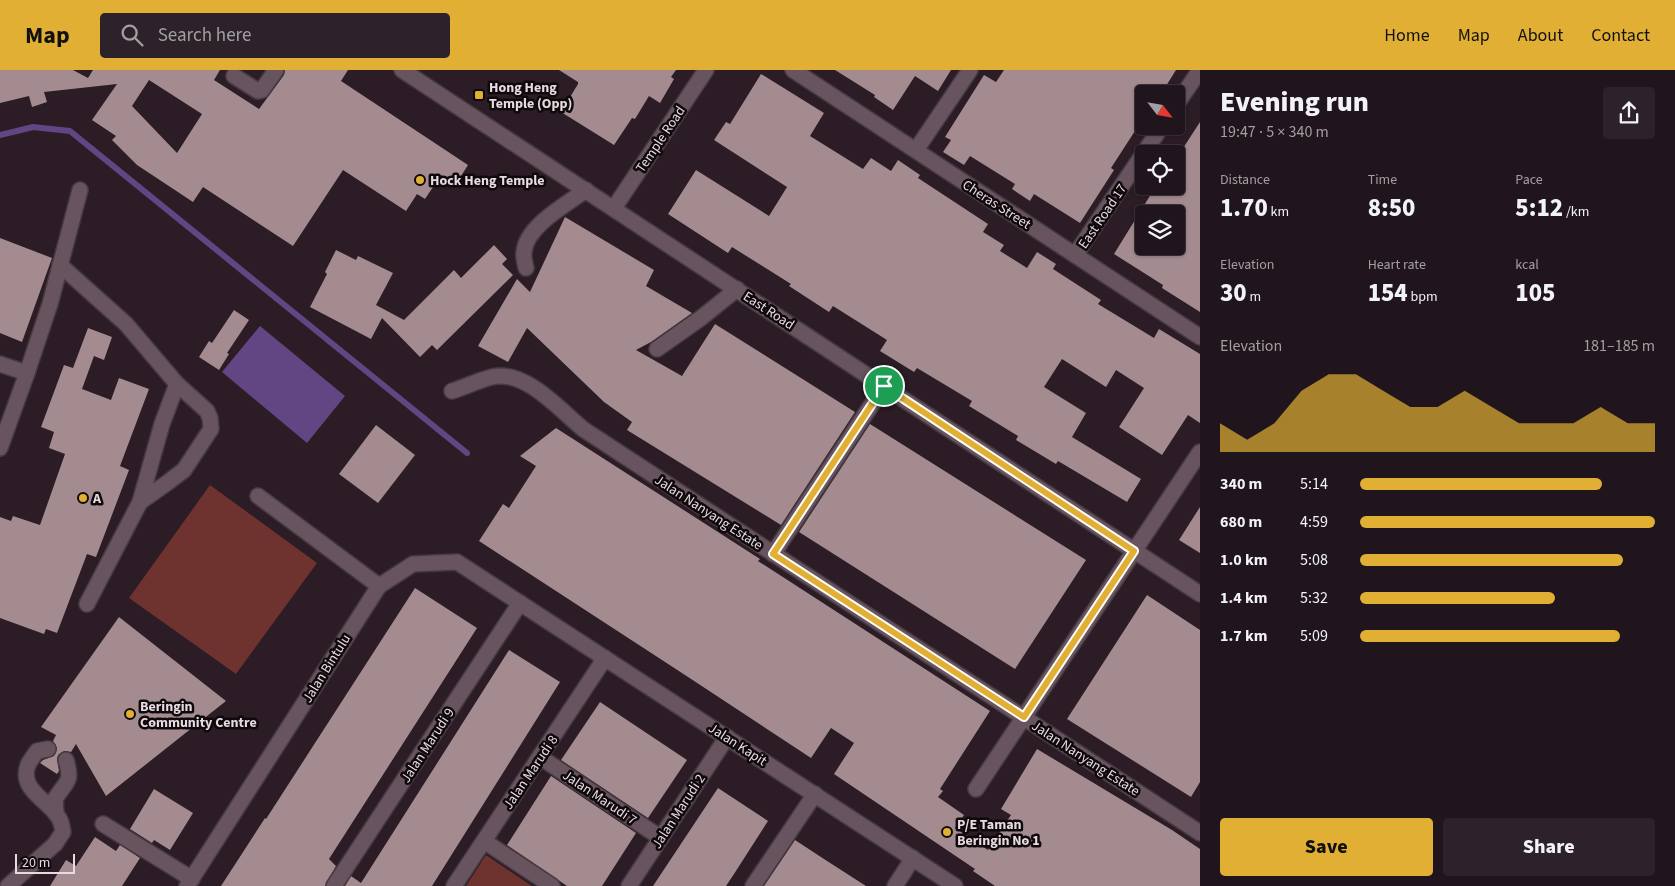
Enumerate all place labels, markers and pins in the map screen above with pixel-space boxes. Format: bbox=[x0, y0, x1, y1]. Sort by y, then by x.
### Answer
place label: Hong Heng Temple (Opp) bbox=[489, 78, 572, 114]
marker: Hong Heng Temple (Opp) bbox=[473, 89, 485, 101]
place label: Hock Heng Temple bbox=[430, 171, 544, 191]
marker: Hock Heng Temple bbox=[414, 174, 426, 186]
pin bbox=[863, 365, 905, 407]
place label: A bbox=[92, 489, 102, 509]
marker: A bbox=[77, 492, 89, 504]
place label: Beringin Community Centre bbox=[140, 697, 257, 733]
marker: Beringin Community Centre bbox=[124, 708, 136, 720]
place label: P/E Taman Beringin No 1 bbox=[957, 815, 1040, 851]
marker: P/E Taman Beringin No 1 bbox=[941, 826, 953, 838]

